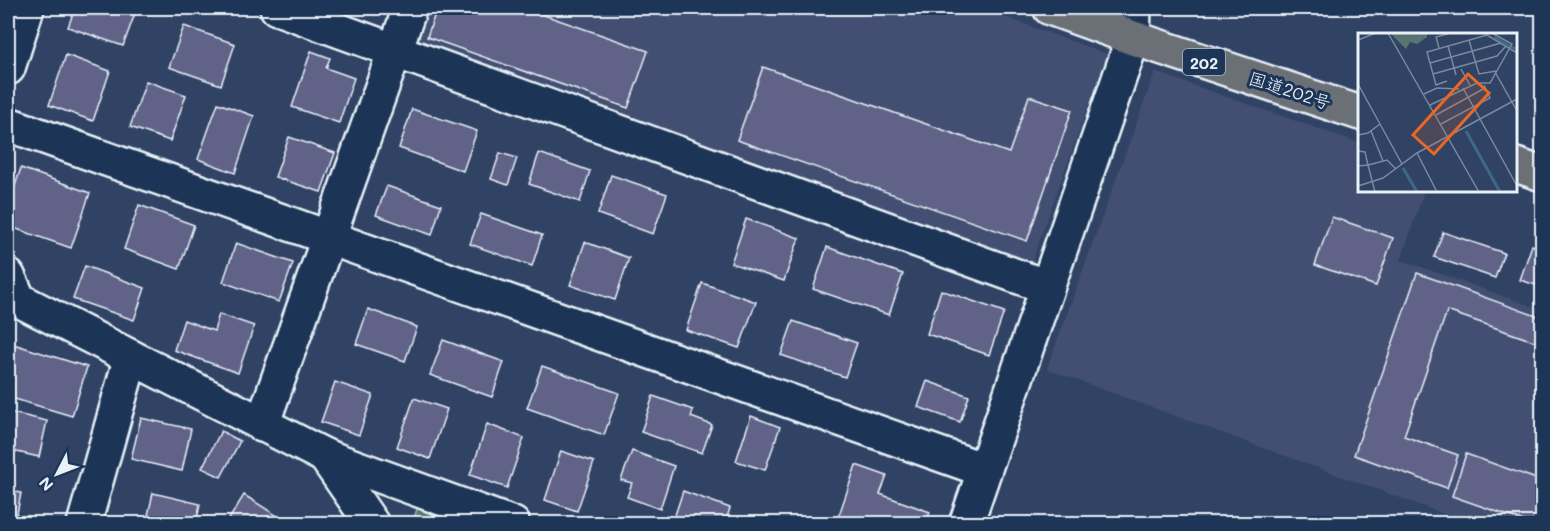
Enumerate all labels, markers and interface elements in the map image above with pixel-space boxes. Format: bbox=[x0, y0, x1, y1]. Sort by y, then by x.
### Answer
inset map bbox=[1358, 33, 1517, 192]
road number: 202 bbox=[1183, 49, 1225, 75]
street label: 国道202号 bbox=[1246, 65, 1334, 115]
north arrow bbox=[27, 444, 87, 504]
text: N bbox=[34, 473, 57, 496]

